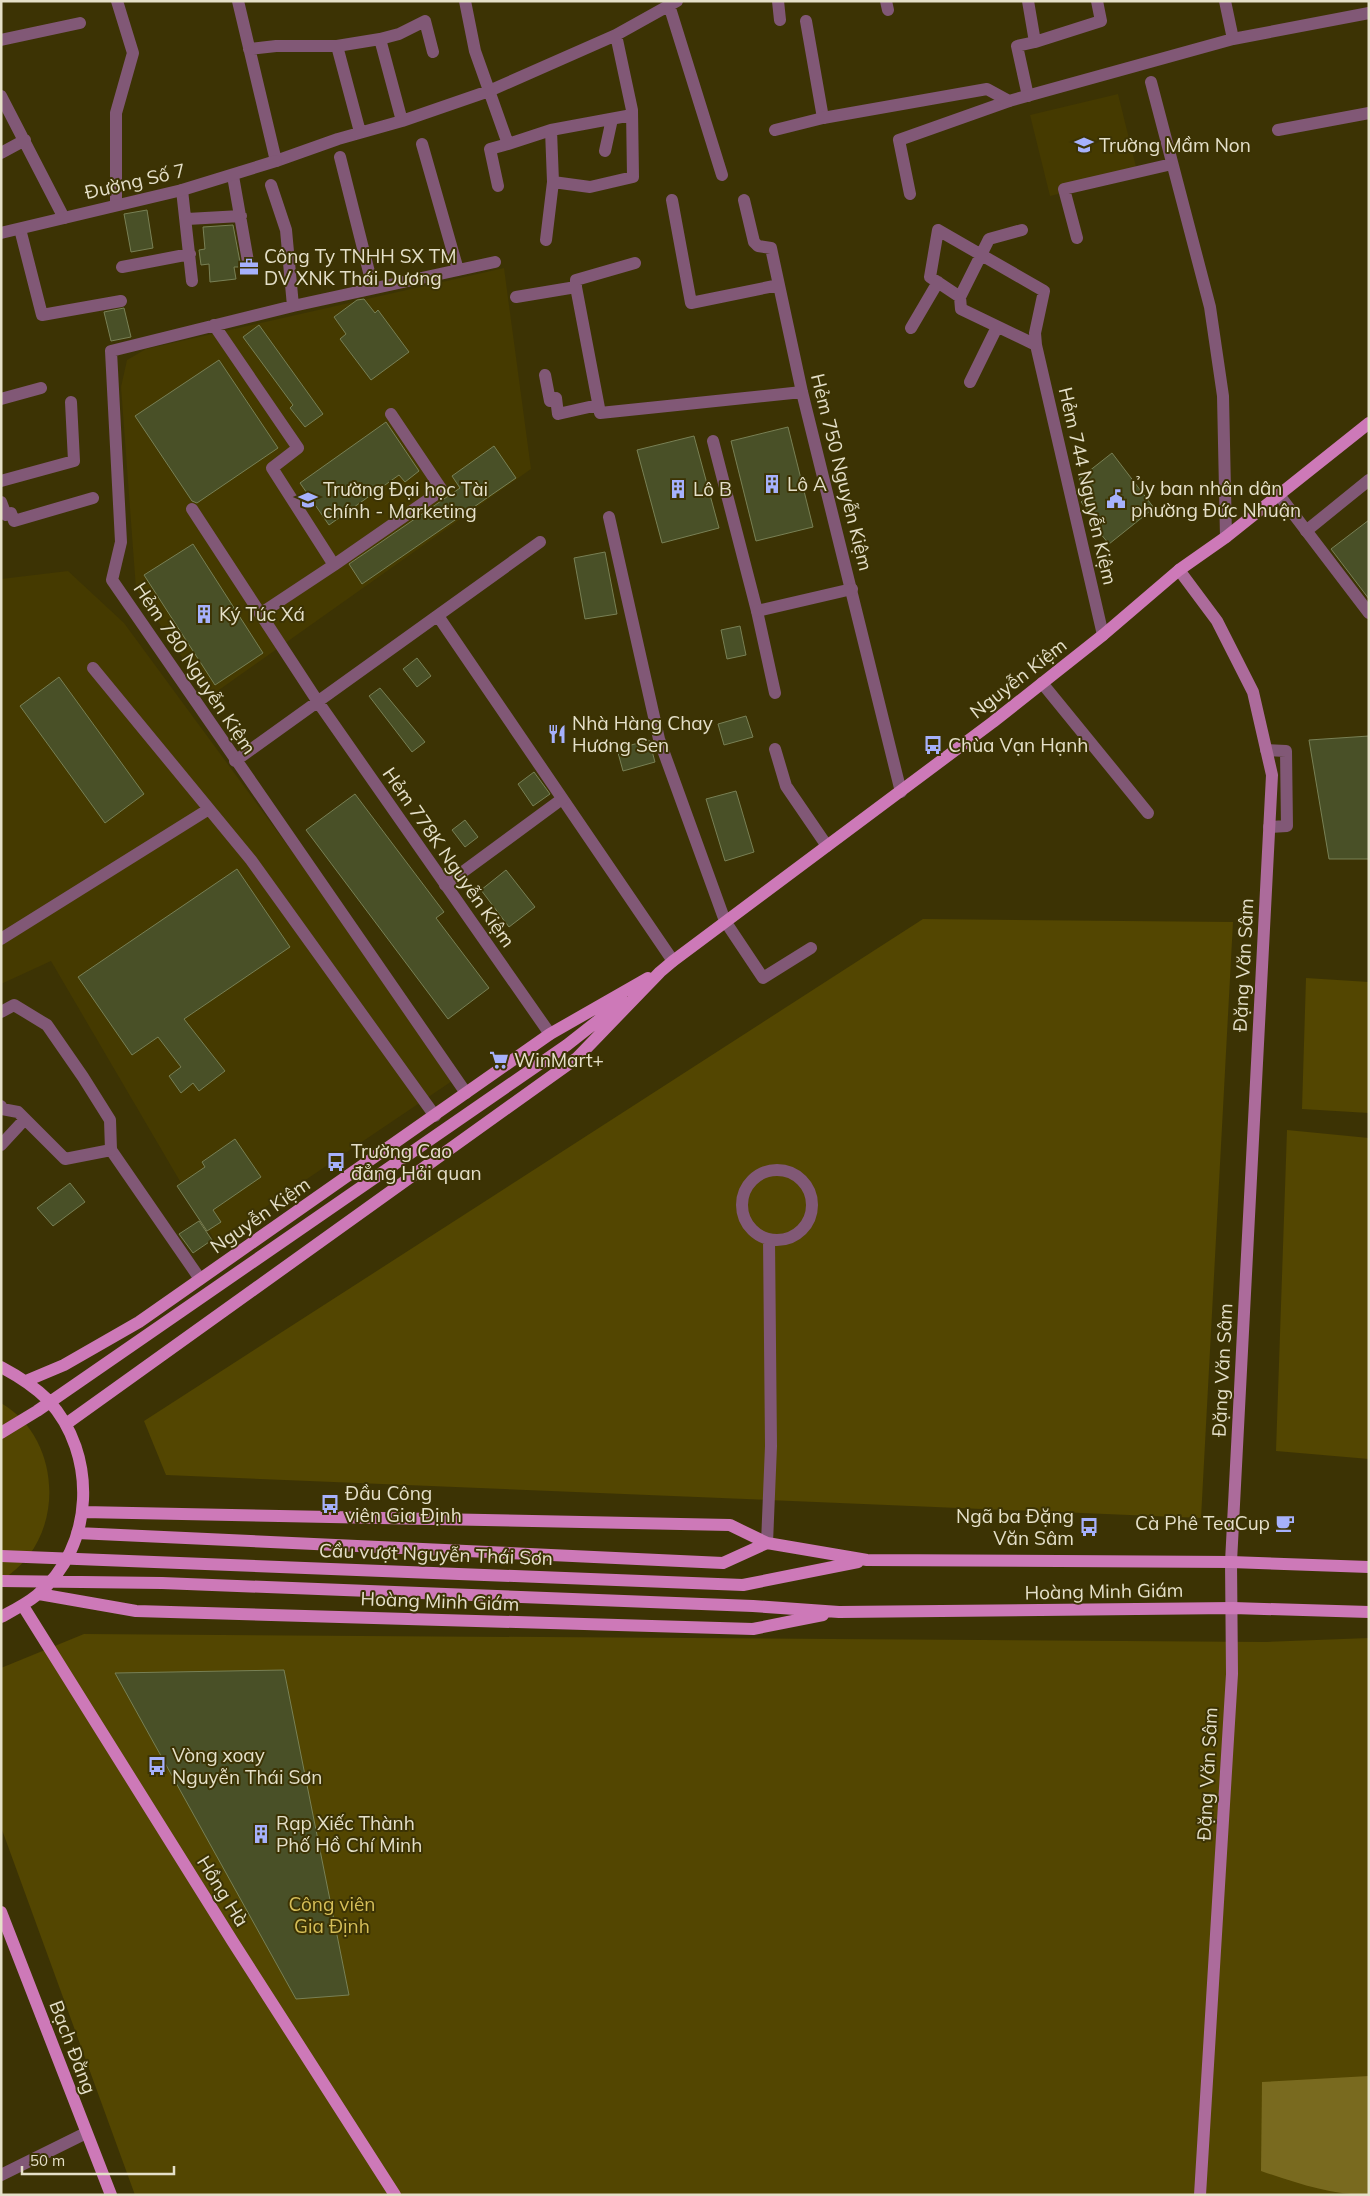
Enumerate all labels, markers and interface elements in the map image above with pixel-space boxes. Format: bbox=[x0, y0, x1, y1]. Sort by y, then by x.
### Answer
place label: Trường Mầm Non bbox=[1099, 133, 1251, 157]
school or university icon: Trường Mầm Non bbox=[1073, 134, 1095, 156]
street label: Đường Số 7 bbox=[82, 158, 188, 204]
place label: Công Ty TNHH SX TM DV XNK Thái Dương bbox=[264, 244, 457, 290]
office icon: Công Ty TNHH SX TM DV XNK Thái Dương bbox=[238, 256, 260, 278]
street label: Hẻm 750 Nguyễn Kiệm bbox=[806, 371, 878, 573]
street label: Hẻm 744 Nguyễn Kiệm bbox=[1054, 385, 1122, 587]
place label: Lô A bbox=[787, 472, 827, 496]
building icon: Lô A bbox=[761, 473, 783, 495]
place label: Ủy ban nhân dân phường Đức Nhuận bbox=[1131, 476, 1301, 522]
place label: Trường Đại học Tài chính - Marketing bbox=[323, 477, 488, 523]
place label: Lô B bbox=[693, 477, 732, 501]
building icon: Lô B bbox=[667, 478, 689, 500]
public building icon: Ủy ban nhân dân phường Đức Nhuận bbox=[1105, 488, 1127, 510]
school or university icon: Trường Đại học Tài chính - Marketing bbox=[297, 489, 319, 511]
street label: Hẻm 780 Nguyễn Kiệm bbox=[128, 577, 262, 759]
place label: Ký Túc Xá bbox=[219, 602, 305, 626]
building icon: Ký Túc Xá bbox=[193, 603, 215, 625]
street label: Nguyễn Kiệm bbox=[965, 633, 1071, 723]
place label: Nhà Hàng Chay Hương Sen bbox=[572, 711, 713, 757]
restaurant icon: Nhà Hàng Chay Hương Sen bbox=[546, 723, 568, 745]
place label: Chùa Vạn Hạnh bbox=[948, 733, 1088, 757]
bus stop icon: Chùa Vạn Hạnh bbox=[922, 734, 944, 756]
street label: Hẻm 778K Nguyễn Kiệm bbox=[378, 762, 520, 952]
street label: Đặng Văn Sâm bbox=[1228, 898, 1258, 1032]
place label: WinMart+ bbox=[514, 1048, 604, 1072]
supermarket icon: WinMart+ bbox=[488, 1049, 510, 1071]
place label: Trường Cao đẳng Hải quan bbox=[351, 1139, 482, 1185]
bus stop icon: Trường Cao đẳng Hải quan bbox=[325, 1151, 347, 1173]
street label: Nguyễn Kiệm bbox=[205, 1172, 315, 1258]
street label: Đặng Văn Sâm bbox=[1207, 1303, 1237, 1437]
place label: Đầu Công viên Gia Định bbox=[345, 1481, 462, 1527]
bus stop icon: Đầu Công viên Gia Định bbox=[319, 1493, 341, 1515]
place label: Ngã ba Đặng Văn Sâm bbox=[956, 1504, 1074, 1550]
place label: Cà Phê TeaCup bbox=[1135, 1511, 1270, 1535]
cafe icon: Cà Phê TeaCup bbox=[1274, 1512, 1296, 1534]
bus stop icon: Ngã ba Đặng Văn Sâm bbox=[1078, 1516, 1100, 1538]
street label: Cầu vượt Nguyễn Thái Sơn bbox=[319, 1538, 553, 1570]
street label: Hoàng Minh Giám bbox=[1024, 1578, 1184, 1604]
street label: Hoàng Minh Giám bbox=[360, 1586, 520, 1616]
street label: Đặng Văn Sâm bbox=[1192, 1707, 1222, 1841]
place label: Vòng xoay Nguyễn Thái Sơn bbox=[172, 1743, 322, 1789]
bus stop icon: Vòng xoay Nguyễn Thái Sơn bbox=[146, 1755, 168, 1777]
place label: Rạp Xiếc Thành Phố Hồ Chí Minh bbox=[276, 1811, 422, 1857]
building icon: Rạp Xiếc Thành Phố Hồ Chí Minh bbox=[250, 1823, 272, 1845]
street label: Hồng Hà bbox=[192, 1851, 254, 1931]
park label: Công viên Gia Định bbox=[289, 1892, 375, 1938]
street label: Bạch Đằng bbox=[44, 1997, 102, 2097]
scale bar bbox=[22, 2144, 175, 2176]
text: 50 m bbox=[30, 2151, 65, 2170]

